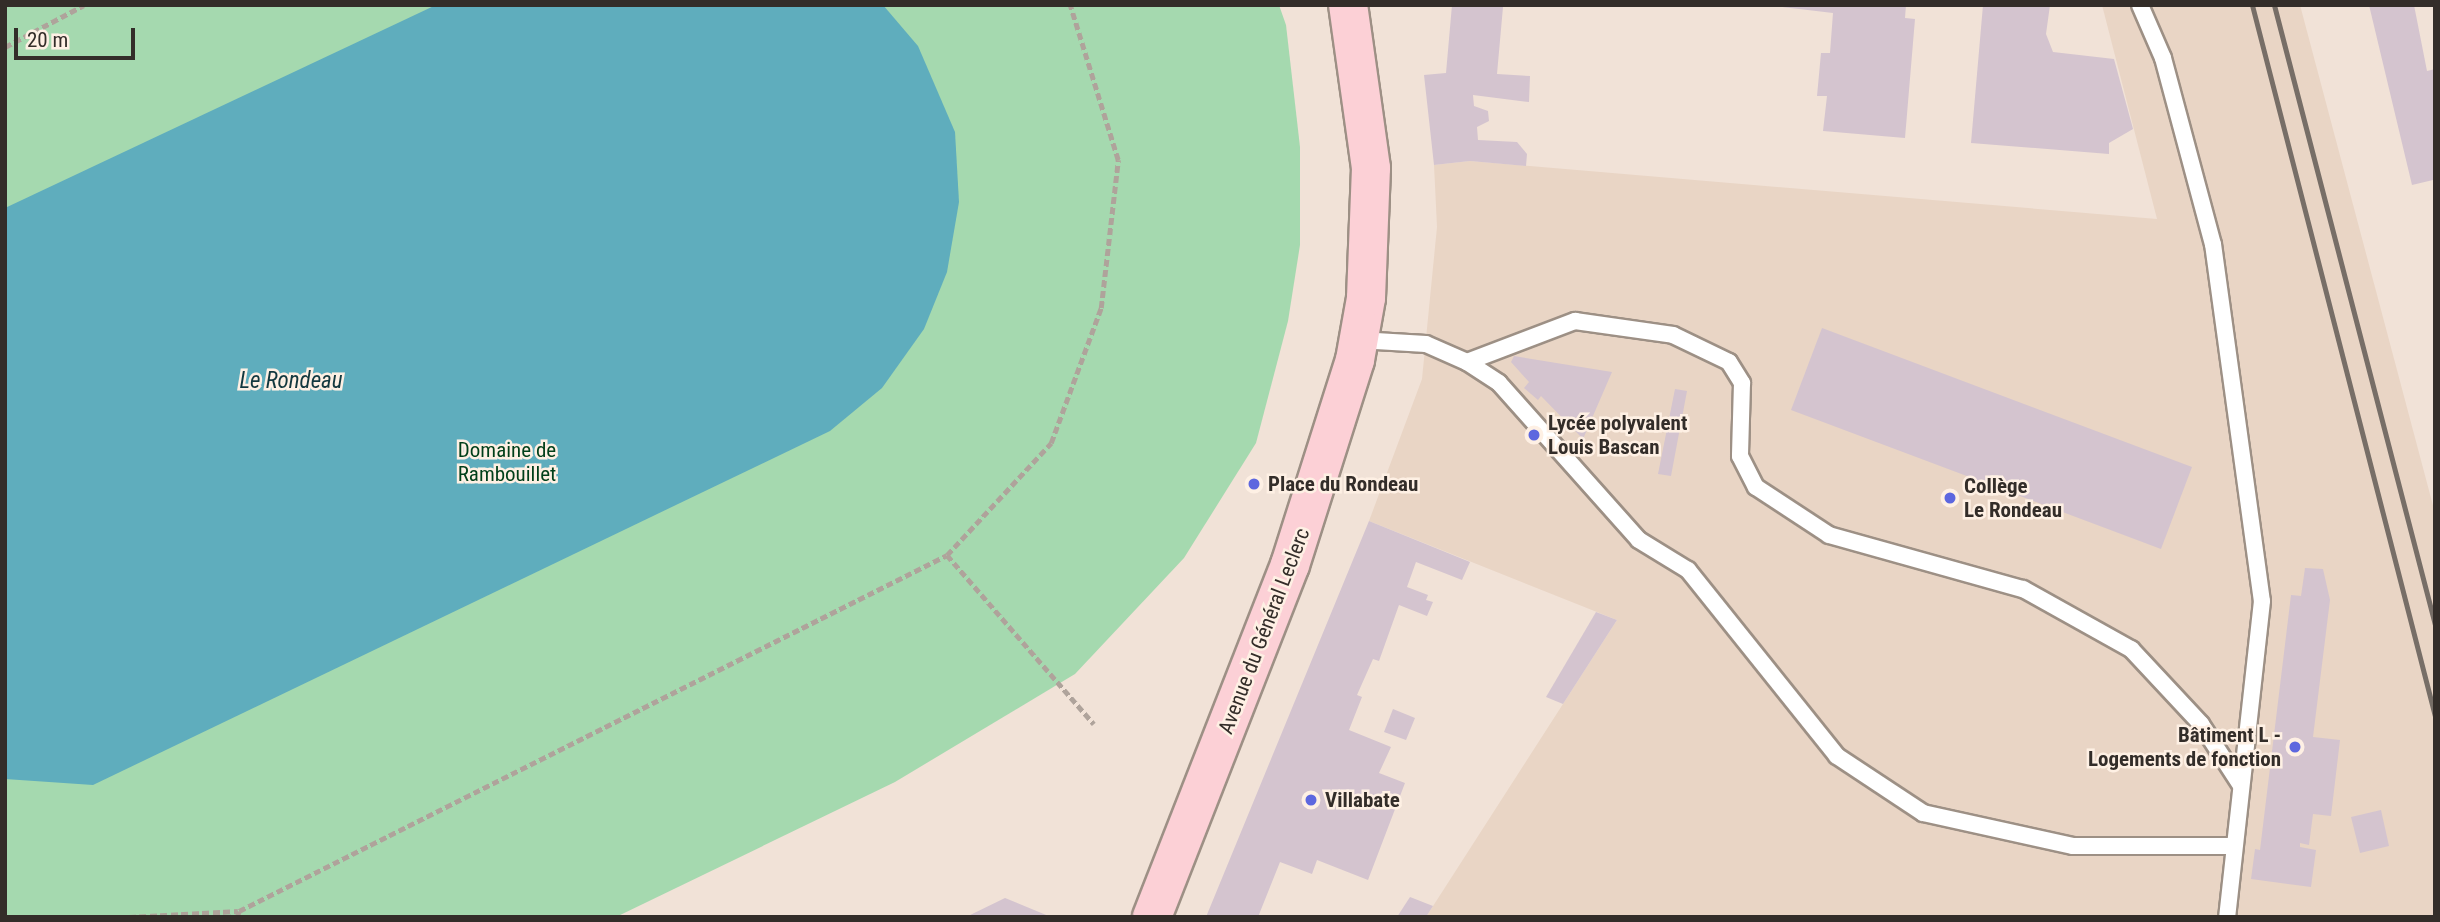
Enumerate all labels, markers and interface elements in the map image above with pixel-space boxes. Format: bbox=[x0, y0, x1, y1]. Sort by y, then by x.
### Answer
scale bar bbox=[18, 14, 138, 58]
text: 20 m bbox=[27, 28, 68, 52]
water label: Le Rondeau bbox=[239, 367, 343, 395]
place label: Lycée polyvalent Louis Bascan bbox=[1548, 410, 1687, 460]
marker: Lycée polyvalent Louis Bascan bbox=[1526, 427, 1542, 443]
park label: Domaine de Rambouillet bbox=[458, 437, 556, 487]
place label: Place du Rondeau bbox=[1268, 471, 1418, 497]
place label: Collège Le Rondeau bbox=[1964, 473, 2062, 523]
marker: Place du Rondeau bbox=[1246, 476, 1262, 492]
marker: Collège Le Rondeau bbox=[1942, 490, 1958, 506]
street label: Avenue du Général Leclerc bbox=[1213, 524, 1315, 738]
place label: Bâtiment L - Logements de fonction bbox=[2088, 722, 2281, 772]
marker: Bâtiment L - Logements de fonction bbox=[2287, 739, 2303, 755]
place label: Villabate bbox=[1325, 787, 1400, 813]
marker: Villabate bbox=[1303, 792, 1319, 808]

